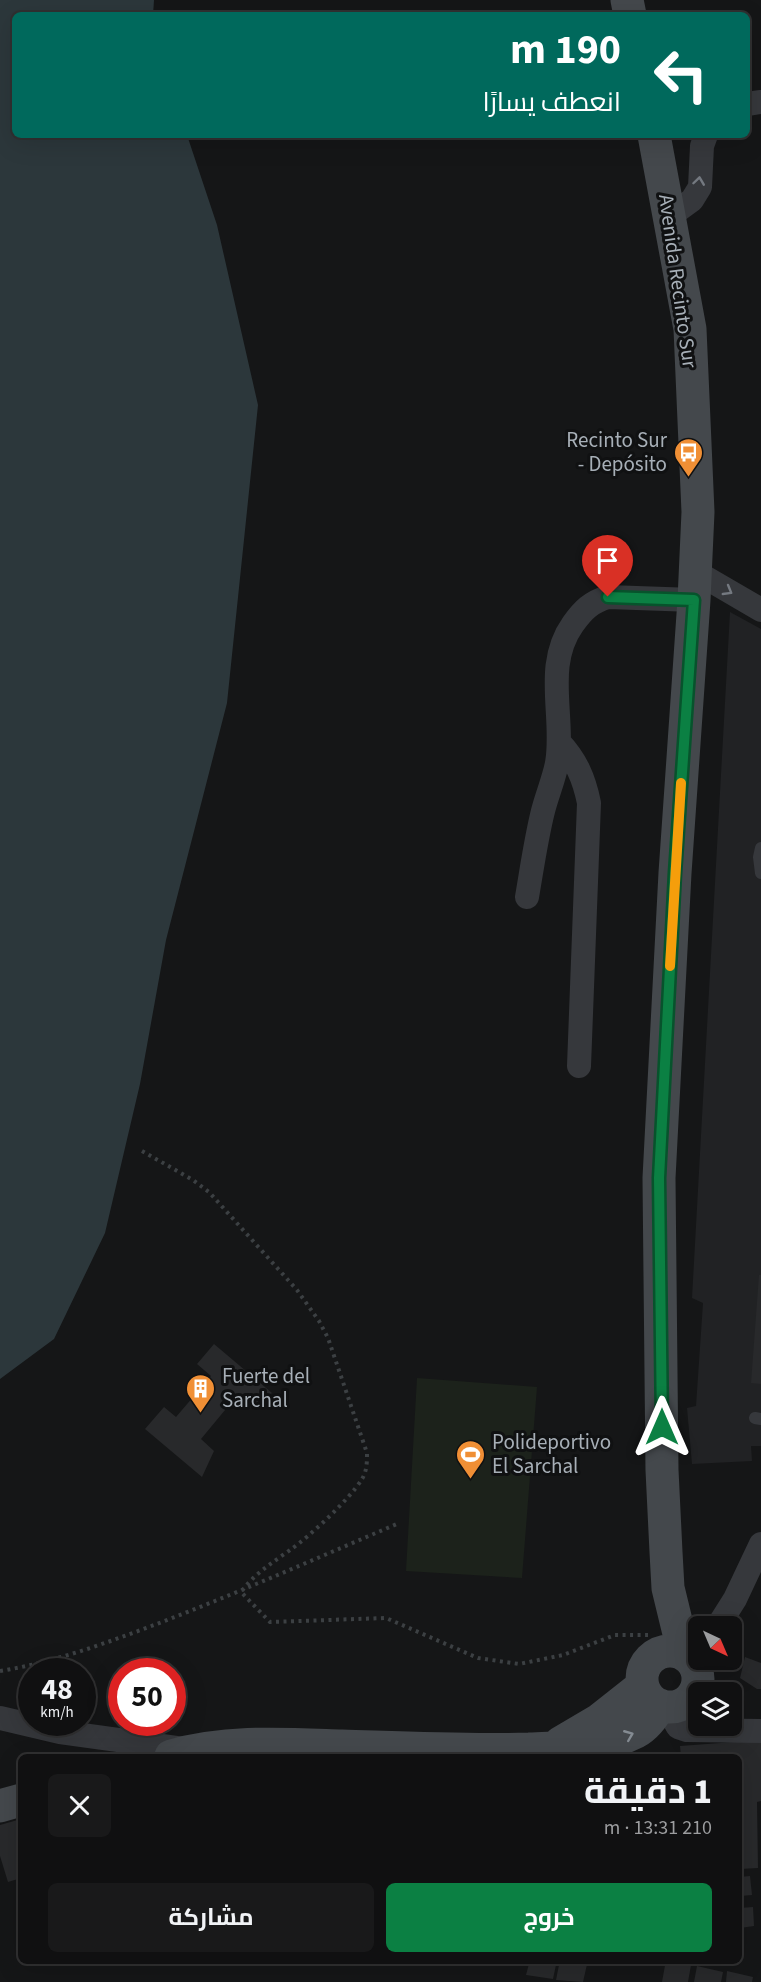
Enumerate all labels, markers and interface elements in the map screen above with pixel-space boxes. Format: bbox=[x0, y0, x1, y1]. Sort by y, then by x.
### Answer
text: 190 m bbox=[510, 20, 621, 80]
icon: left bbox=[642, 36, 720, 114]
text: انعطف يسارًا bbox=[482, 83, 621, 122]
one-way arrow bbox=[693, 177, 705, 186]
street label: Avenida Recinto Sur bbox=[651, 192, 705, 371]
place label: Recinto Sur - Depósito bbox=[566, 425, 668, 479]
bus stop icon: Recinto Sur - Depósito bbox=[672, 436, 704, 478]
pin bbox=[582, 535, 633, 597]
icon: arrive bbox=[591, 544, 624, 577]
one-way arrow bbox=[722, 583, 732, 595]
place label: Fuerte del Sarchal bbox=[222, 1361, 310, 1415]
building icon: Fuerte del Sarchal bbox=[185, 1372, 217, 1414]
position arrow bbox=[630, 1395, 694, 1459]
place label: Polideportivo El Sarchal bbox=[492, 1427, 611, 1481]
sports icon: Polideportivo El Sarchal bbox=[455, 1438, 487, 1480]
north arrow bbox=[688, 1616, 742, 1670]
map controls bbox=[688, 1616, 742, 1736]
speed limit sign: 50 bbox=[108, 1658, 186, 1736]
text: 48 bbox=[41, 1668, 73, 1711]
button: layers bbox=[688, 1682, 742, 1736]
text: km/h bbox=[40, 1702, 74, 1723]
one-way arrow bbox=[622, 1730, 633, 1742]
text: 1 دقيقة bbox=[584, 1766, 712, 1817]
button: close bbox=[48, 1774, 111, 1837]
text: 210 m · 13:31 bbox=[604, 1814, 712, 1842]
button: مشاركة bbox=[48, 1883, 374, 1952]
button: خروج bbox=[386, 1883, 712, 1952]

